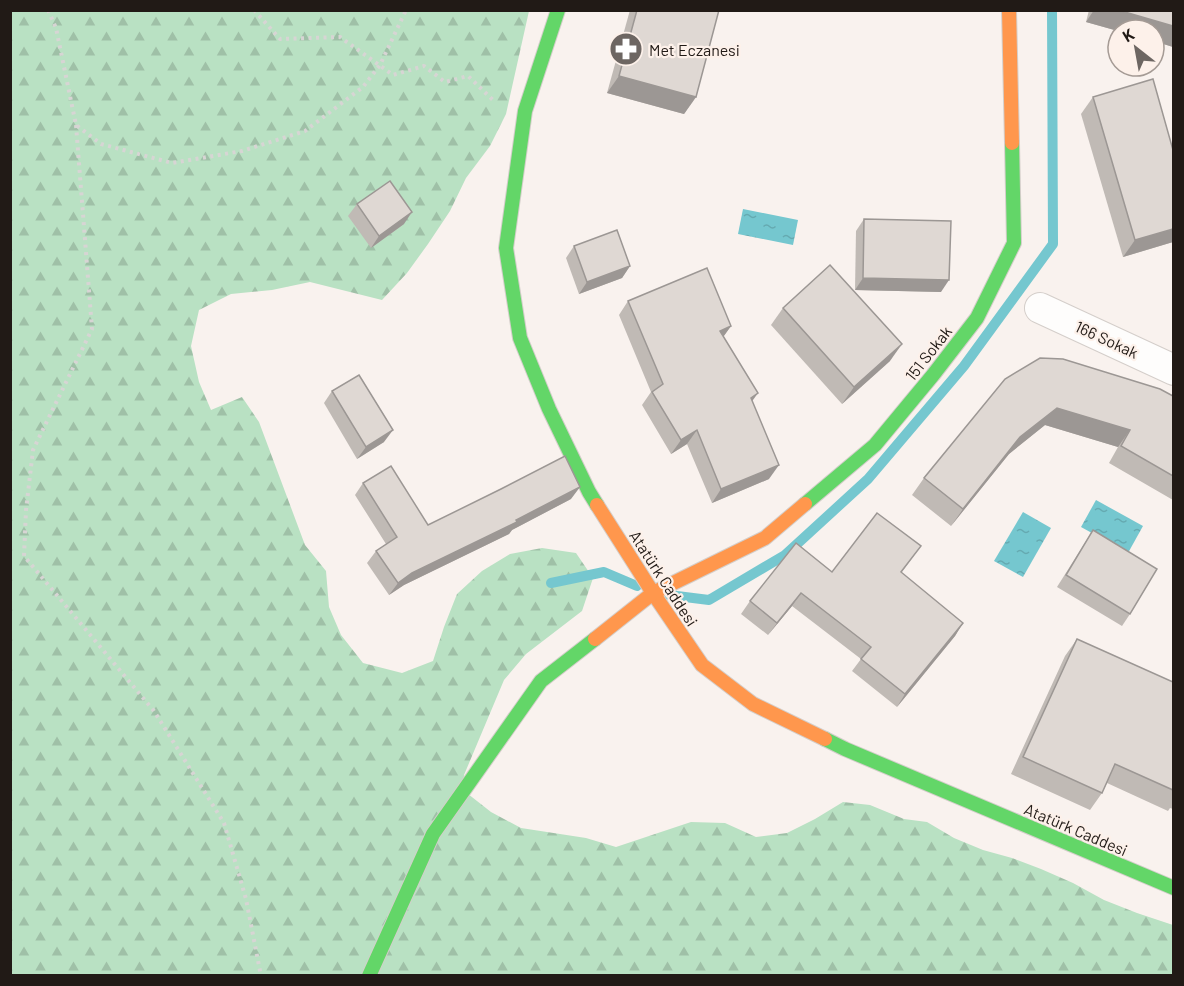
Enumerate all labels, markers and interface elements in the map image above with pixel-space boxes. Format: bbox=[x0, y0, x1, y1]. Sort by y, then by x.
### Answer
north arrow bbox=[1106, 18, 1166, 78]
text: K bbox=[1119, 24, 1137, 45]
pharmacy icon: Met Eczanesi bbox=[608, 31, 644, 67]
place label: Met Eczanesi bbox=[649, 40, 740, 59]
street label: 166 Sokak bbox=[1072, 316, 1142, 362]
street label: 151 Sokak bbox=[901, 322, 955, 384]
street label: Atatürk Caddesi bbox=[626, 527, 702, 629]
street label: Atatürk Caddesi bbox=[1021, 799, 1131, 859]

